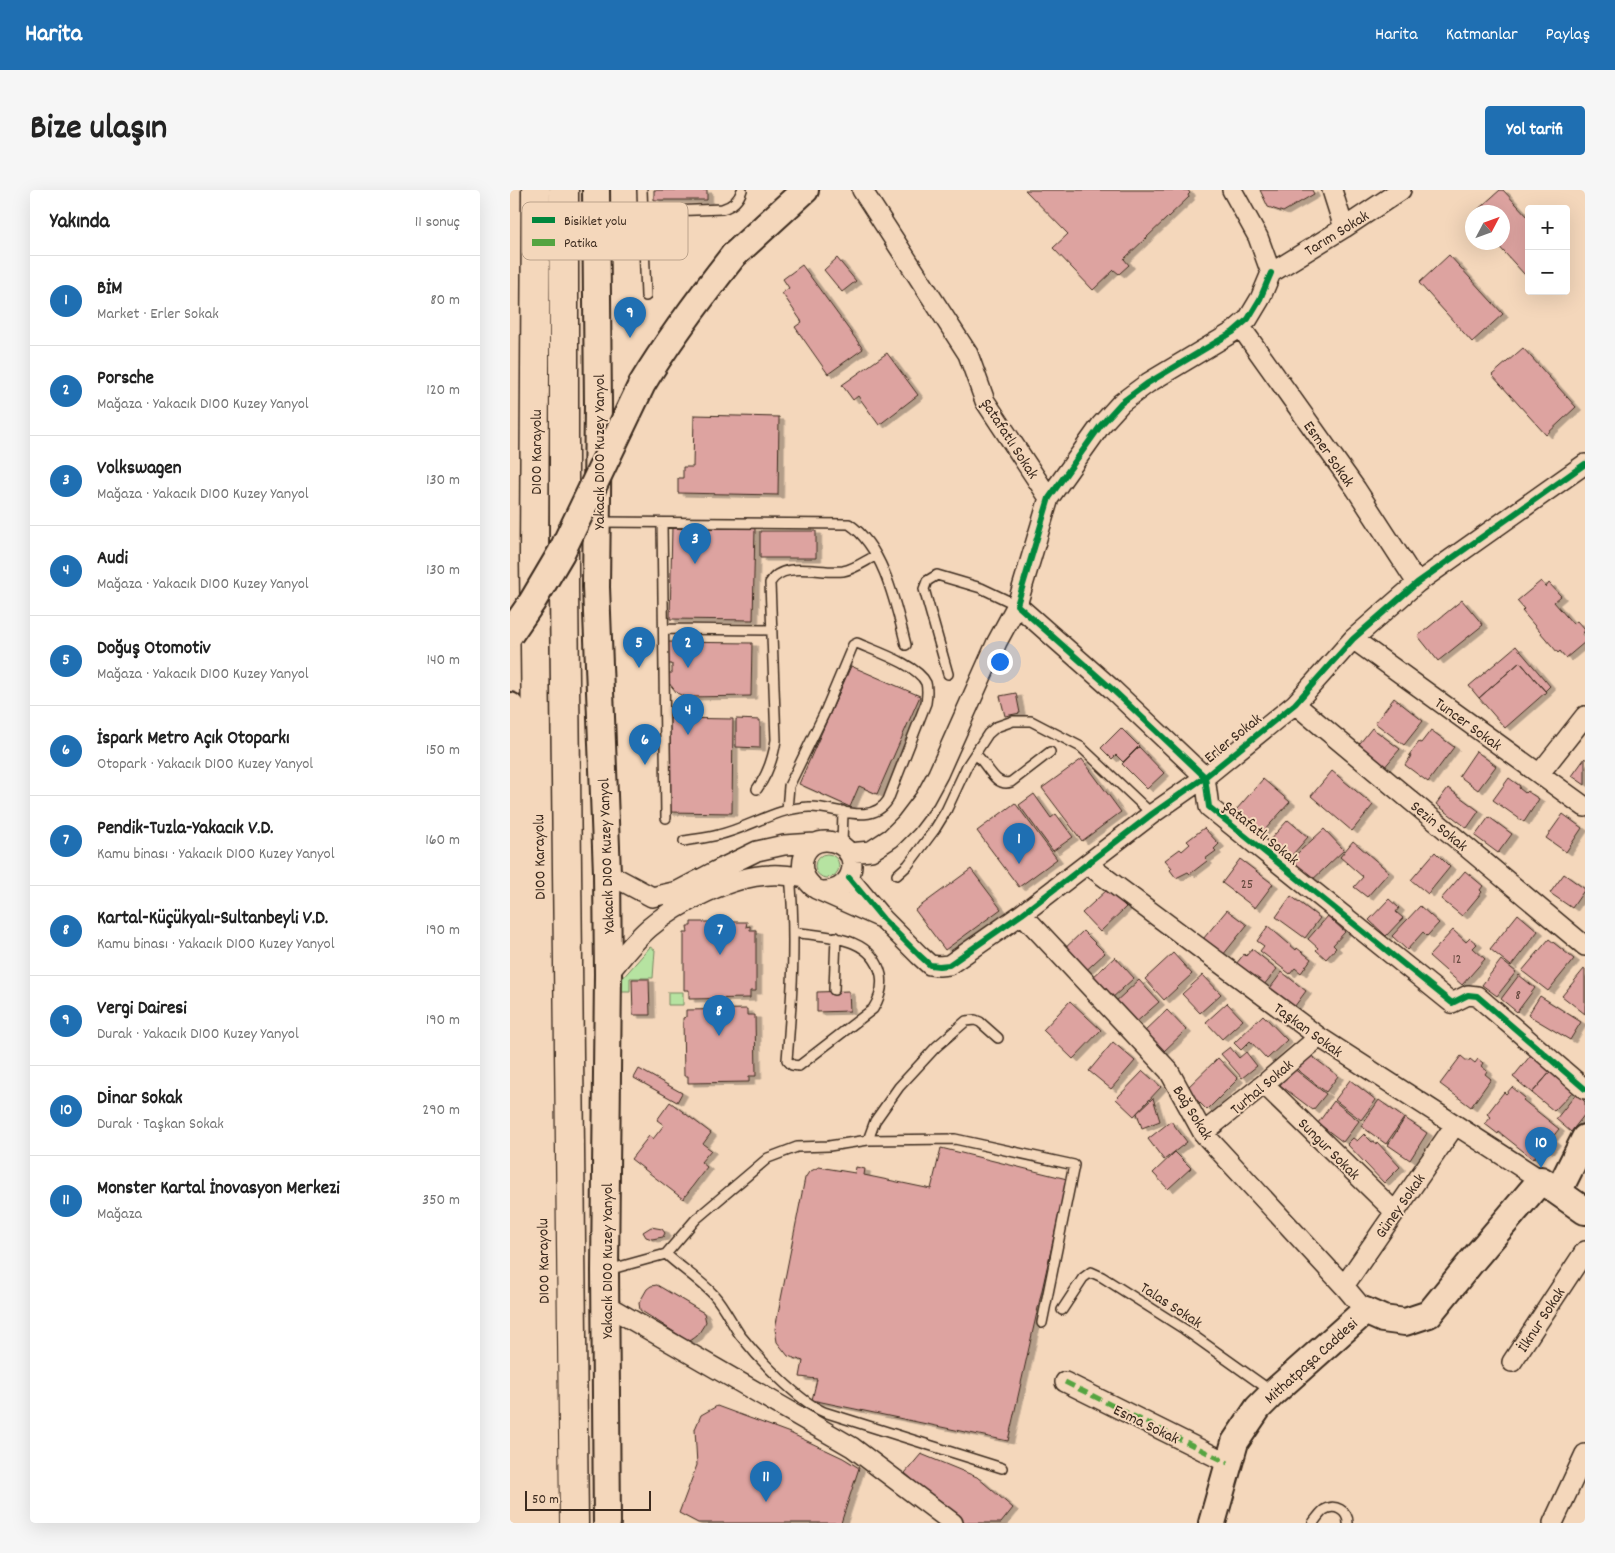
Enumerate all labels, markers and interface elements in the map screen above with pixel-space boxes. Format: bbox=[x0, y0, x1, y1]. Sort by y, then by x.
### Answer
text: Harita bbox=[25, 18, 82, 52]
text: Harita bbox=[1375, 23, 1418, 48]
text: Katmanlar bbox=[1446, 23, 1518, 48]
text: Paylaş bbox=[1546, 23, 1590, 48]
text: Bize ulaşın bbox=[30, 105, 167, 155]
button: Yol tarifi bbox=[1485, 106, 1585, 155]
legend bbox=[522, 202, 688, 260]
street label: Tarım Sokak bbox=[1301, 205, 1374, 263]
north arrow bbox=[1465, 205, 1510, 250]
map controls bbox=[1525, 205, 1570, 295]
button: + bbox=[1525, 205, 1570, 250]
text: Yakında bbox=[50, 208, 109, 238]
text: 11 sonuç bbox=[415, 211, 460, 234]
text: Bisiklet yolu bbox=[564, 212, 627, 232]
text: Patika bbox=[564, 234, 597, 254]
button: − bbox=[1525, 250, 1570, 295]
text: BİM bbox=[97, 276, 122, 303]
text: 1 bbox=[64, 289, 68, 312]
text: 80 m bbox=[430, 289, 460, 312]
pin: 9 bbox=[614, 297, 646, 338]
text: Market · Erler Sokak bbox=[97, 303, 219, 326]
text: Porsche bbox=[97, 366, 154, 393]
street label: Yakacık D100 Kuzey Yanyol bbox=[589, 374, 612, 530]
text: 2 bbox=[63, 379, 70, 402]
text: 120 m bbox=[426, 379, 460, 402]
text: Mağaza · Yakacık D100 Kuzey Yanyol bbox=[97, 393, 309, 416]
street label: Şatafatlı Sokak bbox=[974, 395, 1044, 484]
street label: D100 Karayolu bbox=[526, 409, 549, 495]
street label: Esmer Sokak bbox=[1297, 417, 1359, 492]
text: Volkswagen bbox=[97, 456, 182, 483]
text: 3 bbox=[62, 469, 70, 492]
text: 130 m bbox=[426, 469, 460, 492]
text: Mağaza · Yakacık D100 Kuzey Yanyol bbox=[97, 483, 309, 506]
pin: 3 bbox=[679, 523, 711, 564]
text: Audi bbox=[97, 546, 128, 573]
text: 4 bbox=[63, 559, 69, 582]
text: 130 m bbox=[426, 559, 460, 582]
text: Mağaza · Yakacık D100 Kuzey Yanyol bbox=[97, 573, 309, 596]
pin: 5 bbox=[623, 627, 655, 668]
pin: 2 bbox=[672, 627, 704, 668]
text: Doğuş Otomotiv bbox=[97, 636, 211, 663]
text: 5 bbox=[62, 649, 70, 672]
text: 140 m bbox=[426, 649, 460, 672]
your location bbox=[987, 649, 1013, 675]
text: Mağaza · Yakacık D100 Kuzey Yanyol bbox=[97, 663, 309, 686]
street label: Tuncer Sokak bbox=[1429, 693, 1506, 757]
pin: 4 bbox=[672, 694, 704, 735]
street label: Erler Sokak bbox=[1200, 708, 1267, 769]
pin: 6 bbox=[629, 724, 661, 765]
text: İspark Metro Açık Otoparkı bbox=[97, 726, 290, 753]
text: 6 bbox=[62, 739, 70, 762]
text: 150 m bbox=[426, 739, 460, 762]
text: Otopark · Yakacık D100 Kuzey Yanyol bbox=[97, 753, 313, 776]
street label: Yakacık D100 Kuzey Yanyol bbox=[593, 778, 622, 934]
street label: Şatafatlı Sokak bbox=[1218, 796, 1303, 872]
street label: Sezin Sokak bbox=[1405, 796, 1472, 858]
street label: D100 Karayolu bbox=[528, 814, 553, 900]
text: Pendik-Tuzla-Yakacık V.D. bbox=[97, 816, 273, 843]
pin: 1 bbox=[1003, 823, 1035, 864]
text: 7 bbox=[63, 829, 69, 852]
text: 160 m bbox=[425, 829, 460, 852]
text: Kamu binası · Yakacık D100 Kuzey Yanyol bbox=[97, 843, 334, 866]
house number: 25 bbox=[1241, 875, 1253, 895]
text: Kartal-Küçükyalı-Sultanbeyli V.D. bbox=[97, 906, 328, 933]
pin: 7 bbox=[704, 914, 736, 955]
text: 8 bbox=[63, 919, 69, 942]
text: 190 m bbox=[426, 919, 460, 942]
text: Kamu binası · Yakacık D100 Kuzey Yanyol bbox=[97, 933, 334, 956]
house number: 12 bbox=[1452, 950, 1462, 970]
house number: 8 bbox=[1515, 986, 1521, 1006]
pin: 8 bbox=[703, 995, 735, 1036]
text: Vergi Dairesi bbox=[97, 996, 187, 1023]
street label: Taşkan Sokak bbox=[1268, 998, 1347, 1064]
text: 9 bbox=[62, 1009, 70, 1032]
text: 190 m bbox=[426, 1009, 460, 1032]
text: Durak · Yakacık D100 Kuzey Yanyol bbox=[97, 1023, 299, 1046]
street label: Turhal Sokak bbox=[1226, 1055, 1299, 1121]
street label: Bağ Sokak bbox=[1166, 1082, 1218, 1145]
text: Di̇nar Sokak bbox=[97, 1086, 183, 1113]
text: 10 bbox=[60, 1099, 72, 1122]
text: 290 m bbox=[422, 1099, 460, 1122]
text: Durak · Taşkan Sokak bbox=[97, 1113, 224, 1136]
street label: Sungur Sokak bbox=[1292, 1113, 1365, 1186]
pin: 10 bbox=[1525, 1127, 1557, 1168]
street label: Güney Sokak bbox=[1370, 1169, 1432, 1243]
text: Monster Kartal İnovasyon Merkezi bbox=[97, 1176, 340, 1203]
street label: Yakacık D100 Kuzey Yanyol bbox=[597, 1183, 620, 1339]
text: 11 bbox=[62, 1189, 70, 1212]
text: 350 m bbox=[422, 1189, 460, 1212]
text: Mağaza bbox=[97, 1203, 142, 1226]
street label: D100 Karayolu bbox=[532, 1218, 557, 1304]
street label: Talas Sokak bbox=[1135, 1277, 1206, 1335]
street label: İlknur Sokak bbox=[1512, 1283, 1572, 1357]
street label: Mithatpaşa Caddesi bbox=[1260, 1313, 1364, 1410]
street label: Esma Sokak bbox=[1109, 1399, 1183, 1451]
pin: 11 bbox=[750, 1461, 782, 1502]
scale bar bbox=[525, 1488, 651, 1511]
text: 50 m bbox=[532, 1490, 559, 1510]

